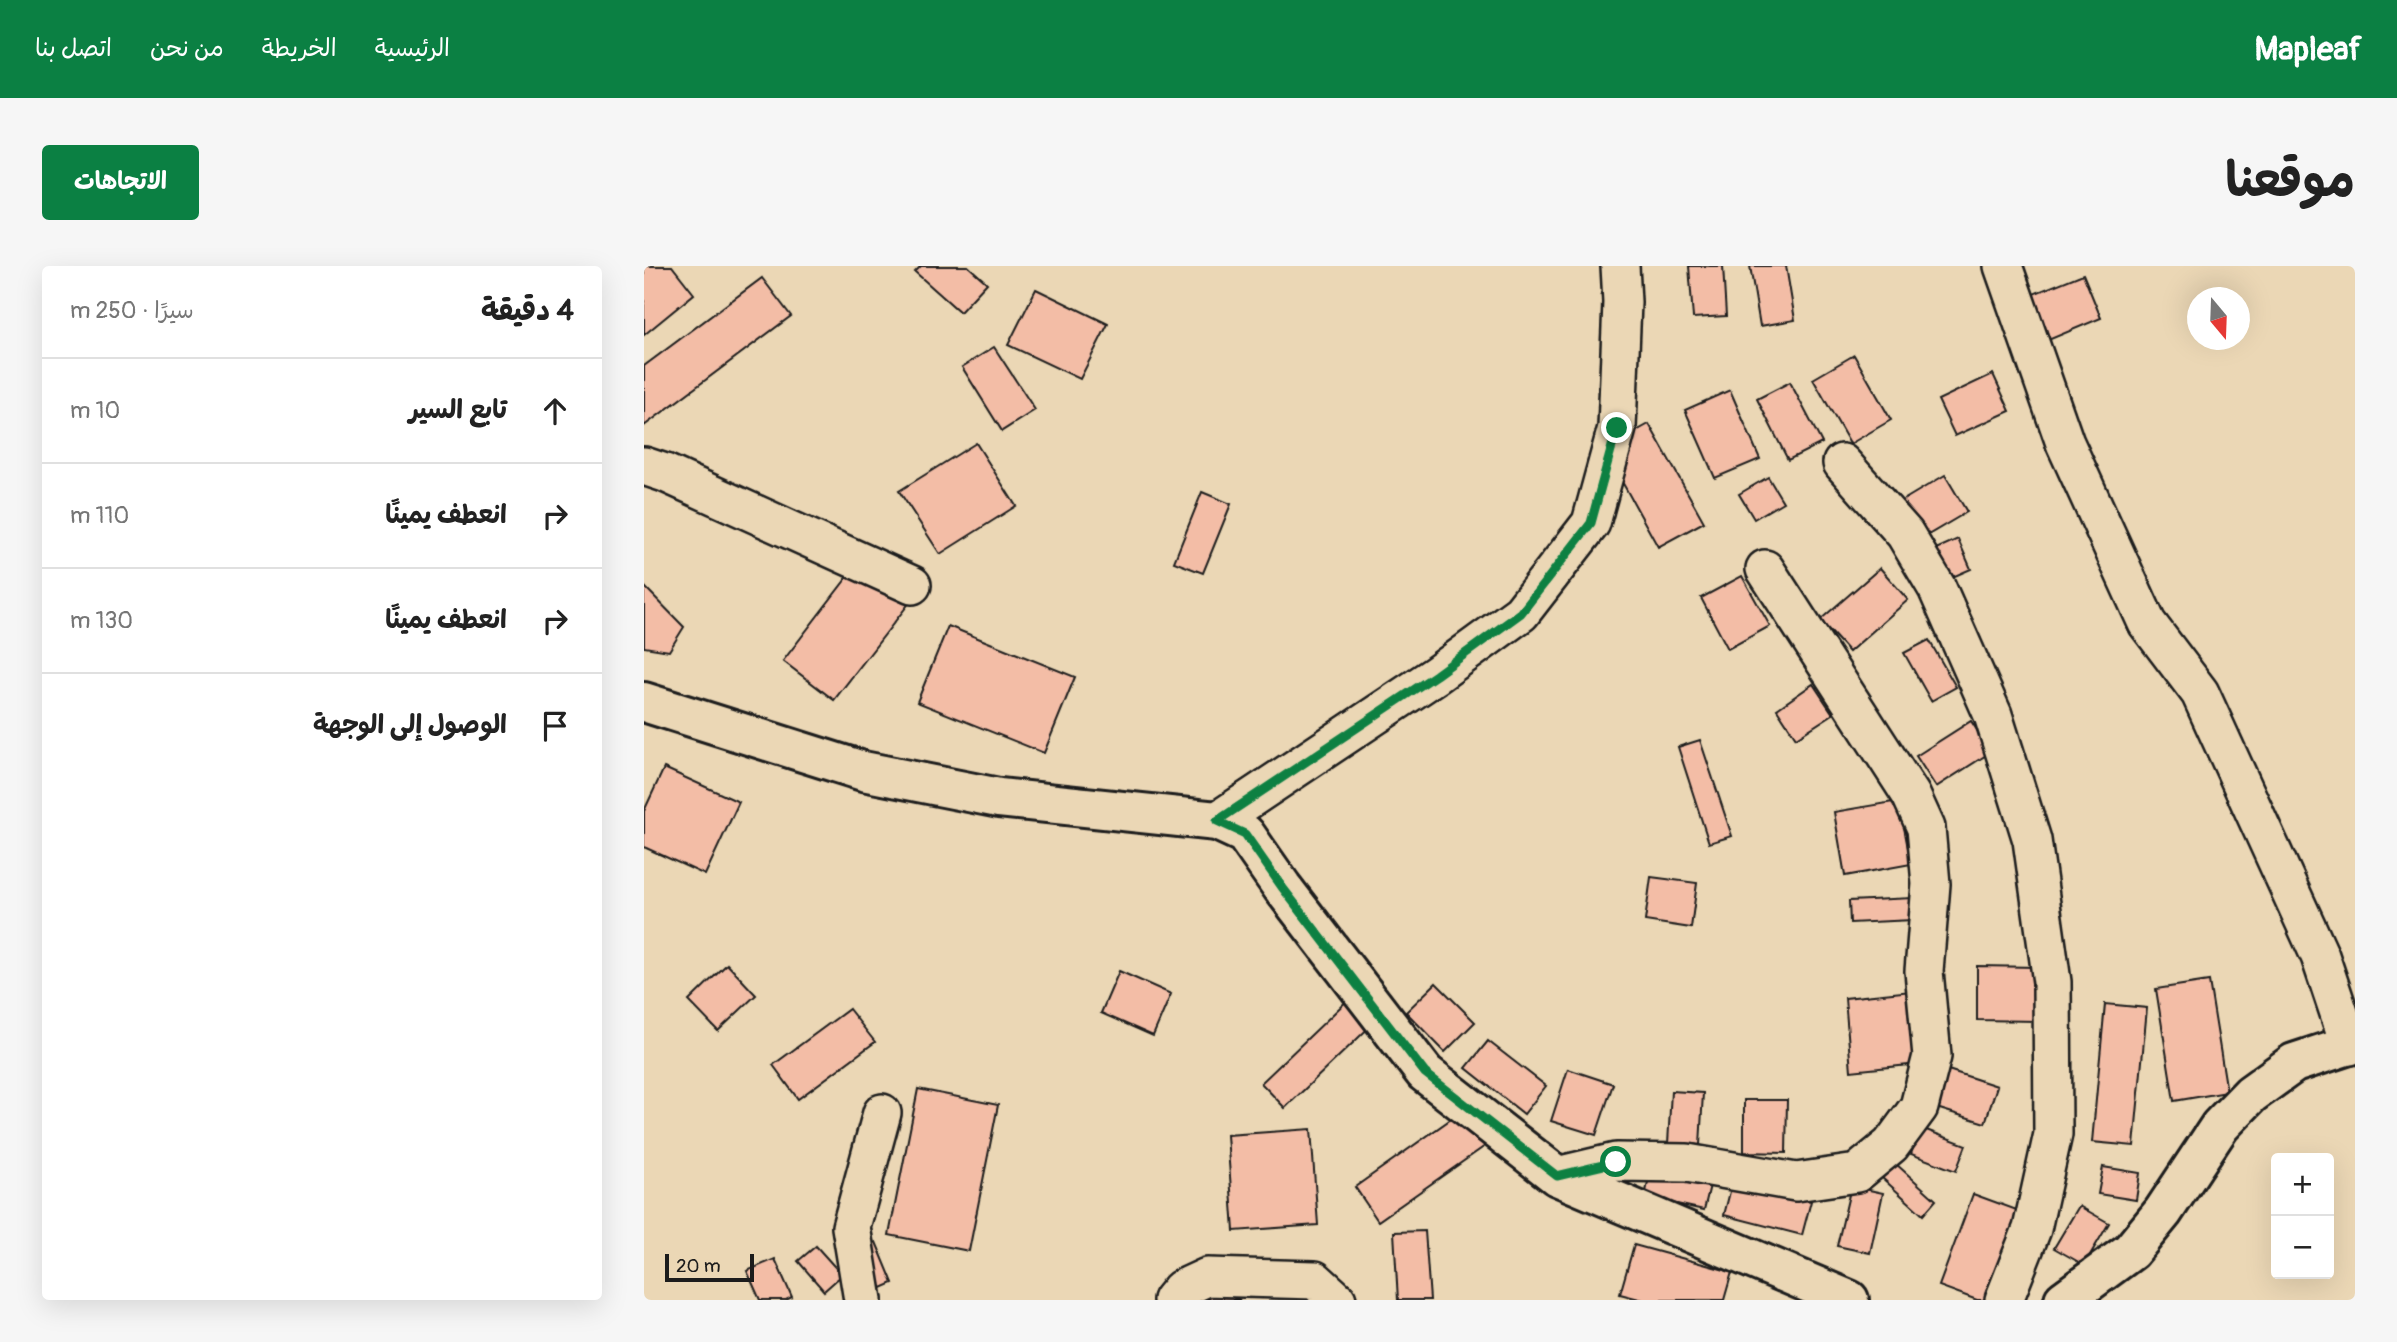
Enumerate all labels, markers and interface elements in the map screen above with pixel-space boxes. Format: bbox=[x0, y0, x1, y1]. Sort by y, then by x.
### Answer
text: Mapleaf bbox=[2254, 29, 2362, 70]
text: اتصل بنا bbox=[35, 34, 112, 63]
text: من نحن bbox=[150, 34, 224, 63]
text: الخريطة bbox=[262, 34, 337, 63]
text: الرئيسية bbox=[375, 34, 450, 63]
button: الاتجاهات bbox=[42, 145, 199, 220]
text: موقعنا bbox=[2225, 150, 2355, 211]
north arrow bbox=[2187, 287, 2250, 350]
text: 4 دقيقة bbox=[481, 292, 574, 329]
text: سيرًا · 250 m bbox=[70, 296, 194, 325]
icon: ahead bbox=[536, 392, 574, 430]
text: تابع السير bbox=[409, 394, 507, 426]
text: 10 m bbox=[70, 396, 120, 425]
route end bbox=[1601, 412, 1632, 443]
icon: right bbox=[536, 497, 574, 535]
text: انعطف يمينًا bbox=[385, 499, 507, 531]
text: 110 m bbox=[70, 501, 129, 530]
icon: right bbox=[536, 602, 574, 640]
text: انعطف يمينًا bbox=[385, 604, 507, 636]
text: 130 m bbox=[70, 606, 133, 635]
icon: arrive bbox=[536, 707, 574, 745]
text: الوصول إلى الوجهة bbox=[313, 709, 507, 741]
route start bbox=[1600, 1146, 1631, 1177]
map controls bbox=[2271, 1153, 2334, 1279]
button: + bbox=[2271, 1153, 2334, 1216]
button: − bbox=[2271, 1216, 2334, 1279]
scale bar bbox=[665, 1251, 754, 1283]
text: 20 m bbox=[676, 1254, 721, 1278]

